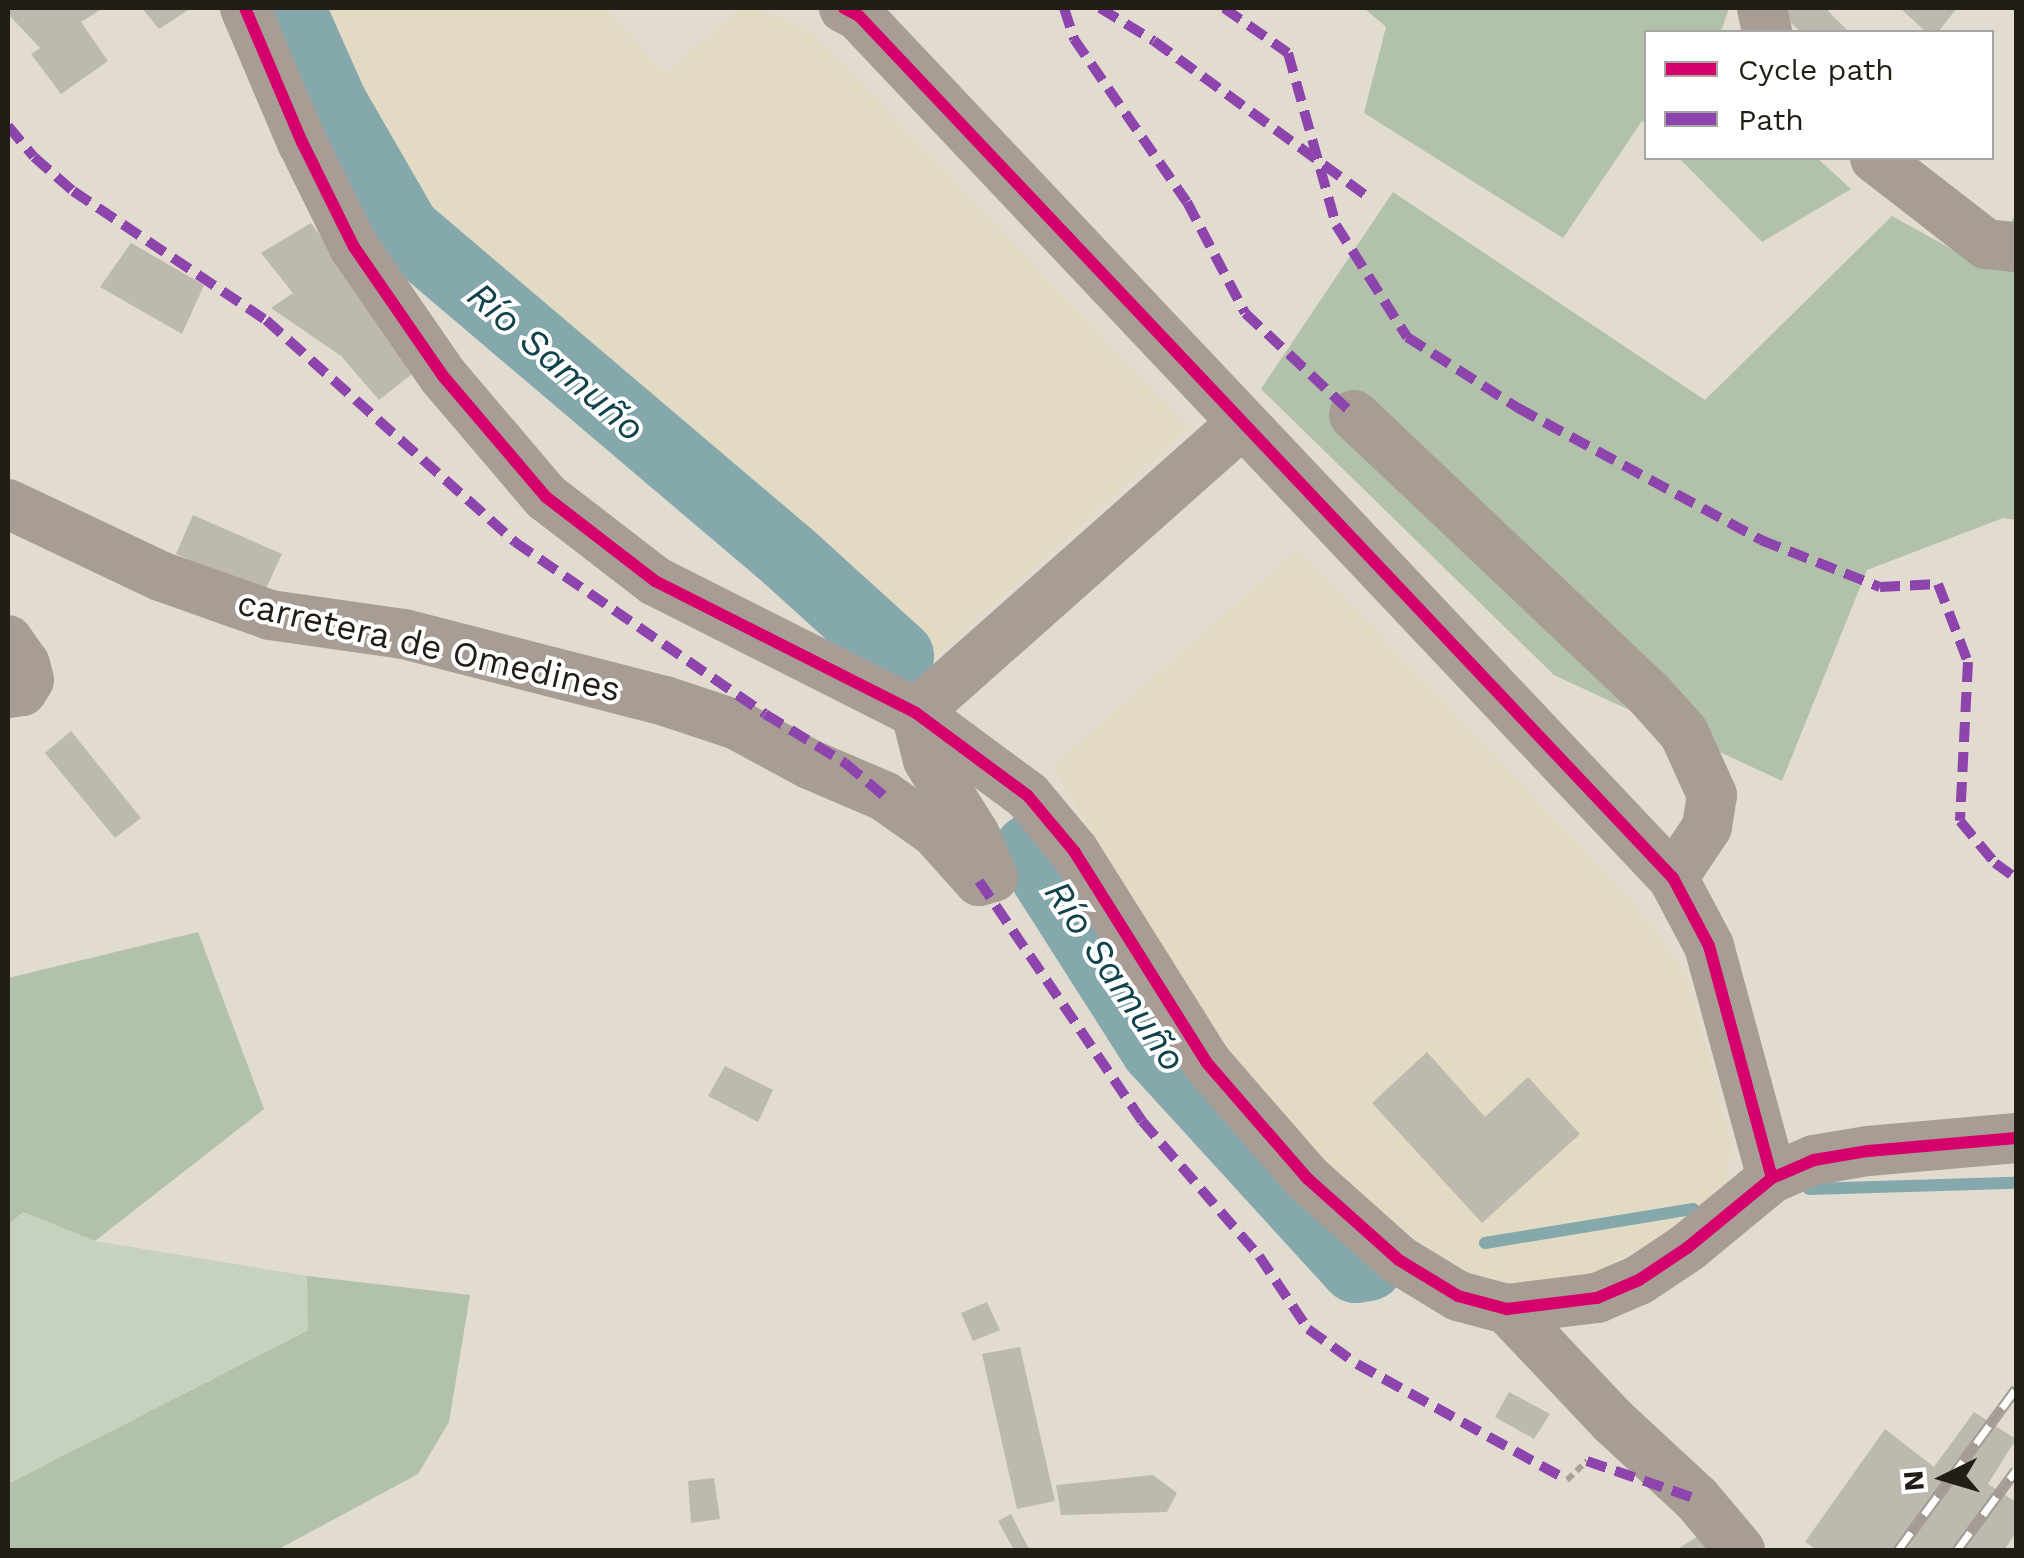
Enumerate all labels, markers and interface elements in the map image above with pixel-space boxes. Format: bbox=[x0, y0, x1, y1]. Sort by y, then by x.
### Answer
legend bbox=[1644, 30, 1994, 160]
text: Cycle path bbox=[1738, 52, 1894, 87]
text: Path bbox=[1738, 102, 1804, 137]
water label: Río Samuño bbox=[458, 273, 654, 451]
street label: carretera de Omedines bbox=[233, 581, 625, 711]
water label: Río Samuño bbox=[1034, 872, 1196, 1080]
north arrow bbox=[1894, 1428, 1994, 1528]
text: N bbox=[1896, 1469, 1931, 1492]

